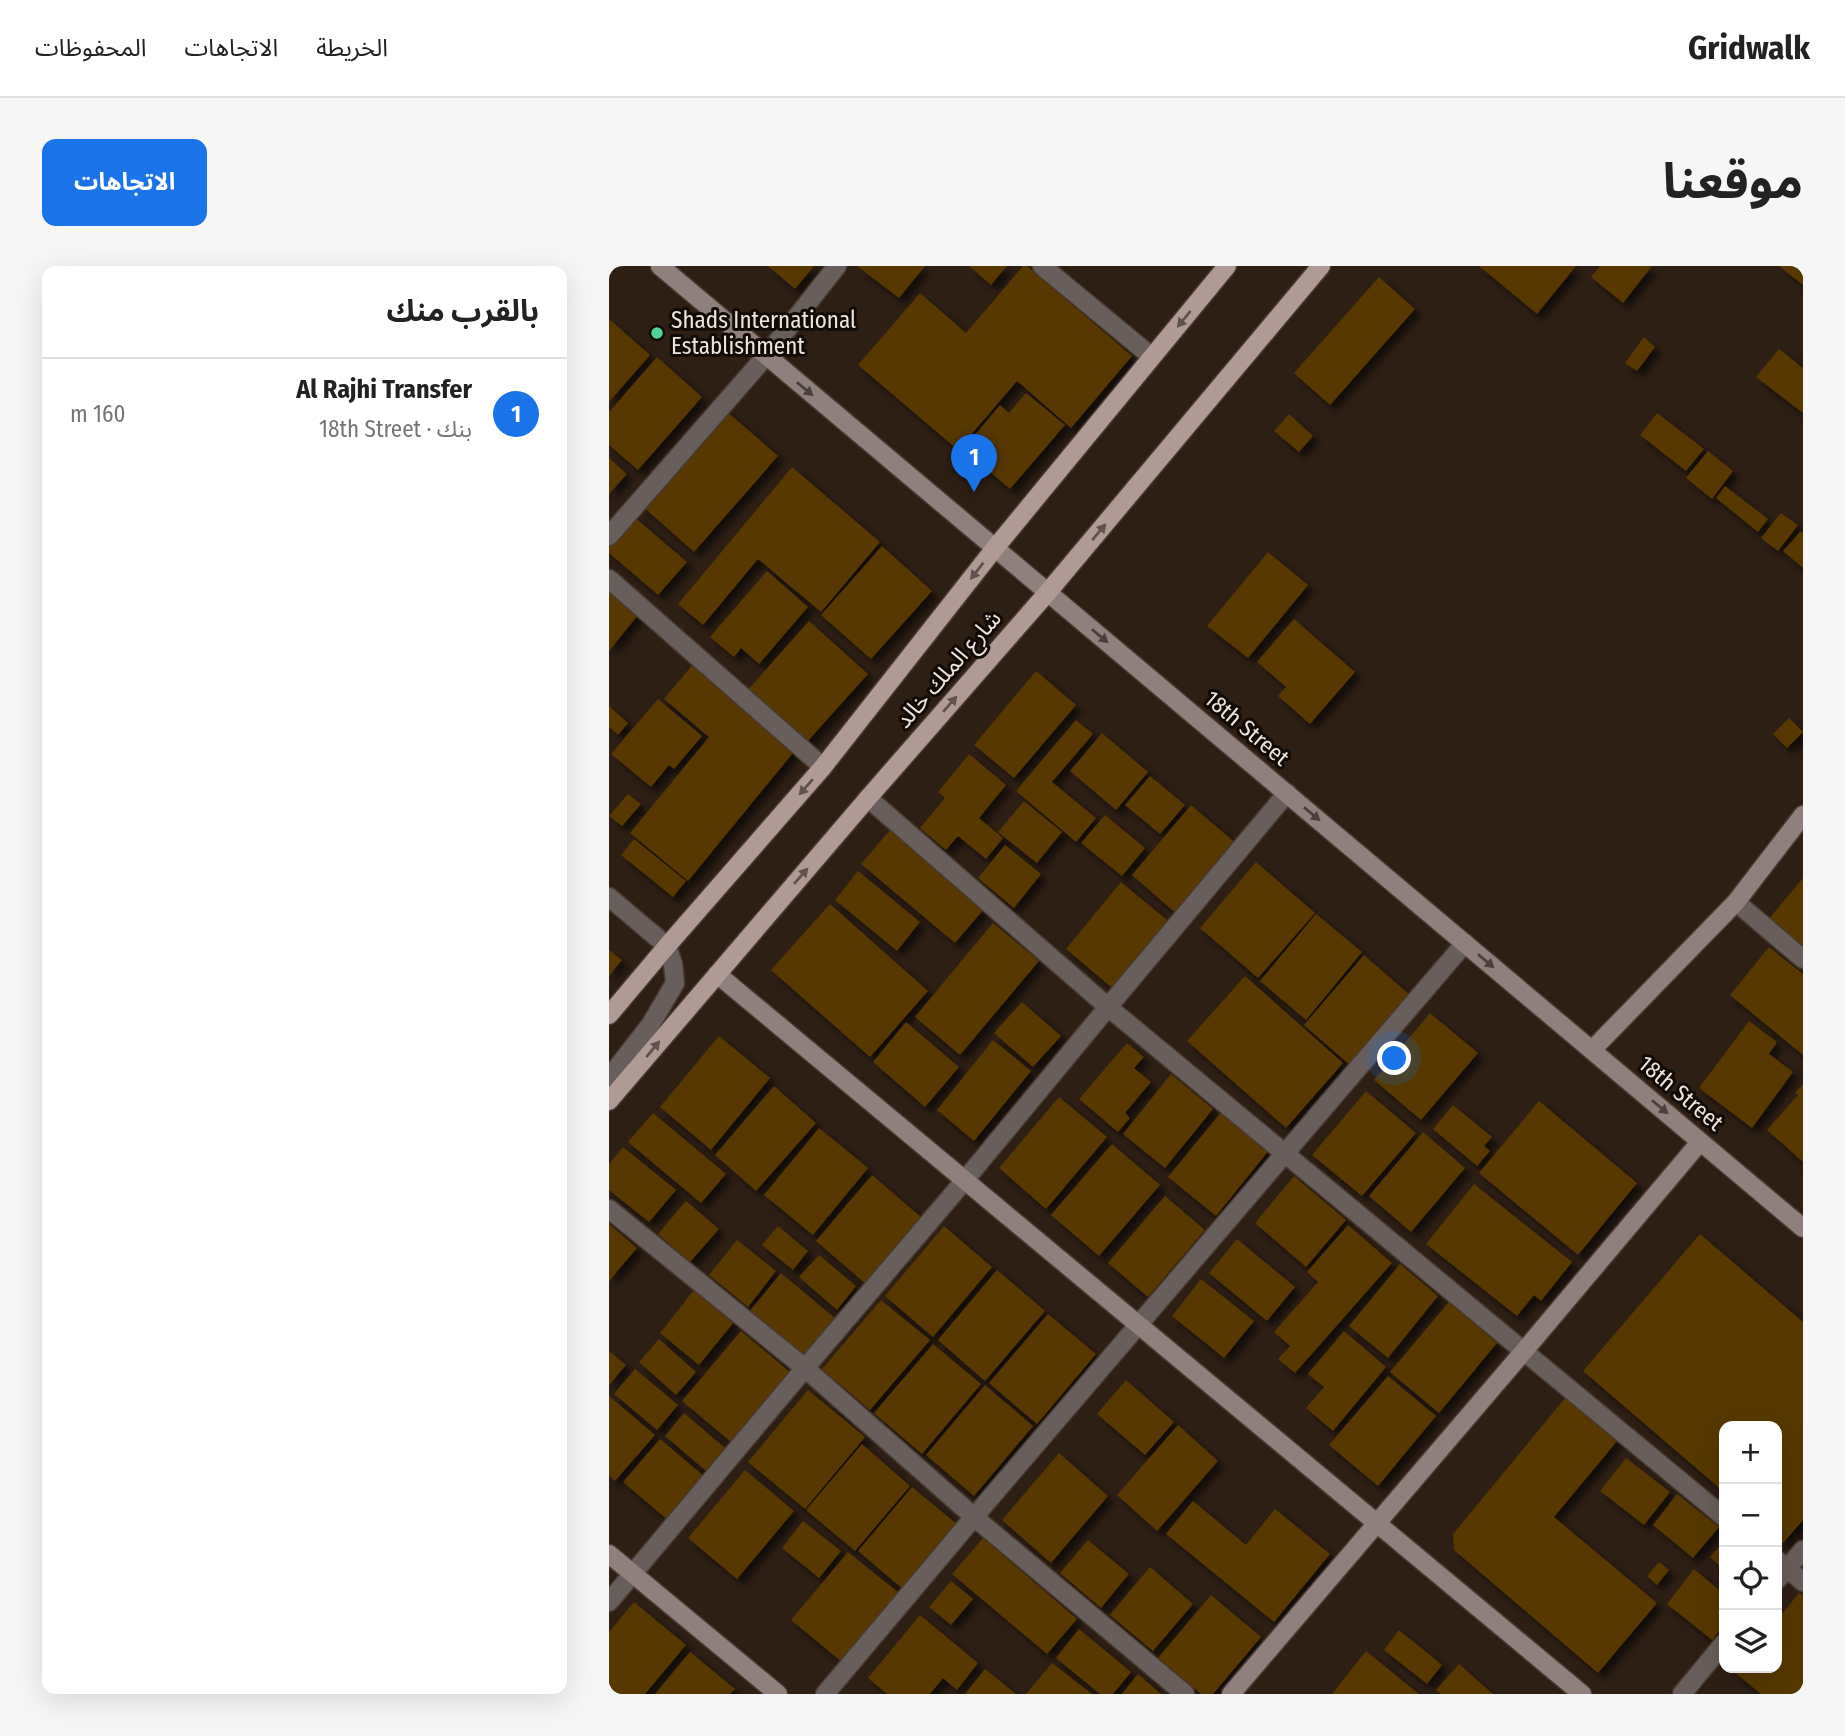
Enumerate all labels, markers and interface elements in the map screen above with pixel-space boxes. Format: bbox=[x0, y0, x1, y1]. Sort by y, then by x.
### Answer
text: Gridwalk bbox=[1688, 28, 1810, 68]
text: المحفوظات bbox=[35, 34, 146, 62]
text: الاتجاهات bbox=[184, 34, 278, 62]
text: الخريطة bbox=[316, 34, 388, 62]
button: الاتجاهات bbox=[42, 139, 207, 226]
text: موقعنا bbox=[1663, 152, 1803, 211]
text: بالقرب منك bbox=[387, 293, 539, 329]
place label: Shads International Establishment bbox=[671, 306, 856, 360]
one-way arrow bbox=[1177, 310, 1192, 327]
marker: Shads International Establishment bbox=[649, 325, 665, 341]
text: Al Rajhi Transfer bbox=[296, 374, 472, 405]
one-way arrow bbox=[797, 381, 814, 396]
text: 160 m bbox=[70, 400, 125, 428]
text: 1 bbox=[511, 400, 521, 428]
text: بنك · 18th Street bbox=[319, 415, 472, 443]
pin: 1 bbox=[951, 434, 997, 492]
one-way arrow bbox=[1091, 523, 1106, 541]
one-way arrow bbox=[970, 561, 985, 579]
street label: شارع الملك خالد bbox=[889, 604, 1009, 736]
one-way arrow bbox=[1092, 628, 1109, 643]
street label: 18th Street bbox=[1199, 684, 1295, 772]
one-way arrow bbox=[942, 695, 958, 713]
one-way arrow bbox=[798, 778, 814, 796]
one-way arrow bbox=[1303, 806, 1320, 821]
one-way arrow bbox=[793, 867, 809, 885]
one-way arrow bbox=[1477, 953, 1494, 968]
one-way arrow bbox=[645, 1040, 661, 1058]
your location bbox=[1377, 1041, 1411, 1075]
street label: 18th Street bbox=[1633, 1049, 1729, 1137]
one-way arrow bbox=[1651, 1099, 1668, 1114]
map controls bbox=[1719, 1421, 1782, 1673]
button: + bbox=[1719, 1421, 1782, 1484]
button: − bbox=[1719, 1484, 1782, 1547]
button: locate bbox=[1719, 1547, 1782, 1610]
button: layers bbox=[1719, 1610, 1782, 1673]

